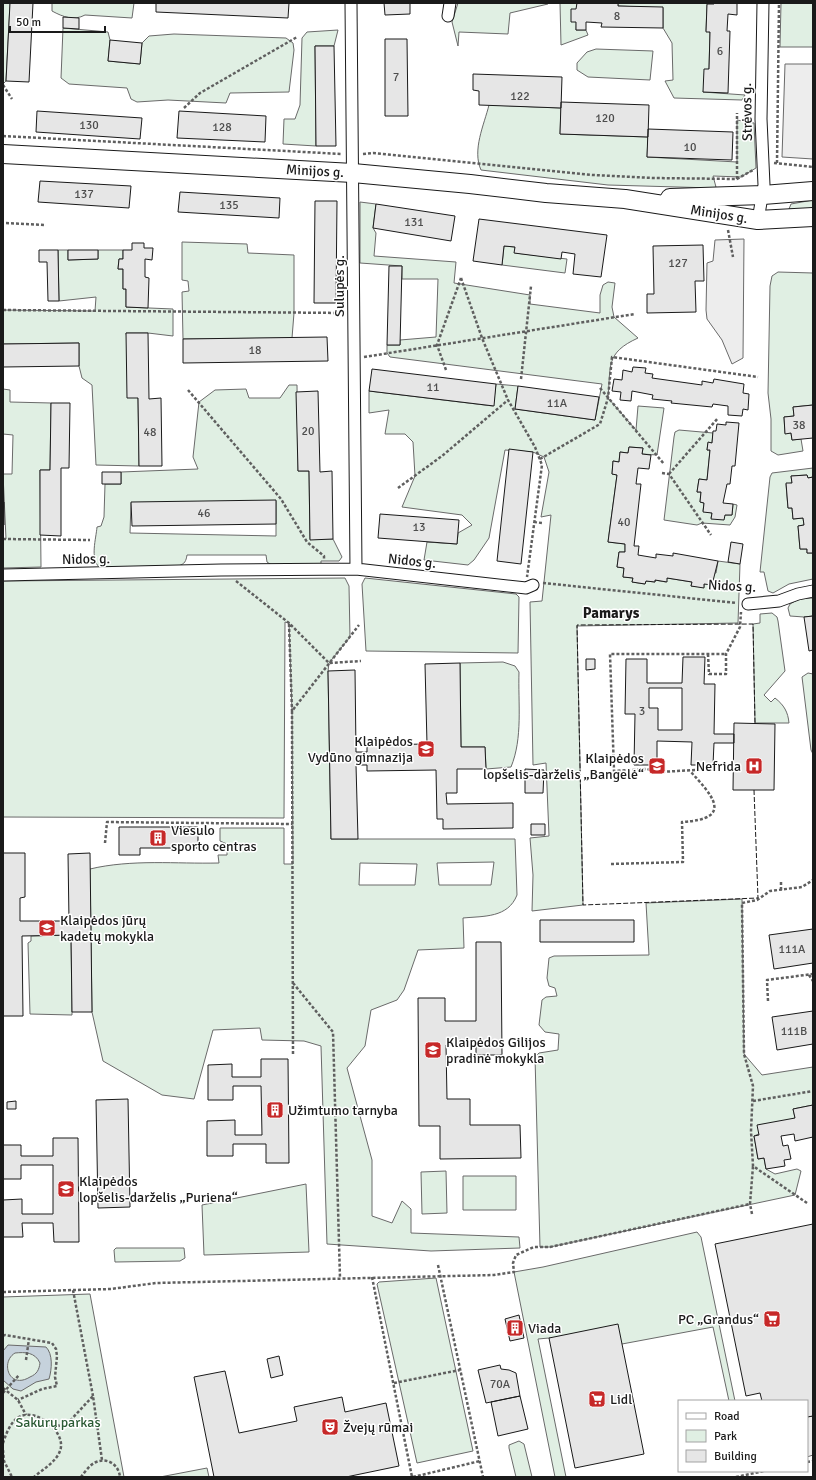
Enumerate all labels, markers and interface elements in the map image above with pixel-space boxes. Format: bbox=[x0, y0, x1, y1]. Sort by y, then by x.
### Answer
scale bar bbox=[10, 8, 105, 34]
house number: 8 bbox=[614, 9, 620, 24]
text: 50 m bbox=[16, 15, 41, 30]
house number: 6 bbox=[717, 44, 723, 59]
house number: 7 bbox=[393, 70, 399, 85]
street label: Strėvos g. bbox=[738, 83, 756, 141]
house number: 122 bbox=[510, 89, 530, 104]
house number: 120 bbox=[595, 111, 615, 126]
house number: 130 bbox=[79, 118, 99, 133]
house number: 128 bbox=[212, 120, 232, 135]
house number: 10 bbox=[684, 140, 696, 155]
street label: Minijos g. bbox=[286, 161, 344, 181]
house number: 137 bbox=[74, 187, 94, 202]
house number: 135 bbox=[219, 198, 239, 213]
street label: Minijos g. bbox=[689, 201, 749, 227]
house number: 131 bbox=[404, 215, 424, 230]
street label: Sulupės g. bbox=[331, 255, 348, 317]
house number: 127 bbox=[668, 256, 688, 271]
house number: 18 bbox=[249, 343, 261, 358]
house number: 11 bbox=[427, 380, 439, 395]
house number: 11A bbox=[547, 396, 568, 411]
house number: 38 bbox=[793, 418, 805, 433]
house number: 20 bbox=[302, 424, 314, 439]
house number: 48 bbox=[144, 425, 156, 440]
house number: 46 bbox=[198, 506, 210, 521]
house number: 40 bbox=[618, 515, 630, 530]
house number: 13 bbox=[413, 520, 425, 535]
street label: Nidos g. bbox=[62, 550, 110, 568]
street label: Nidos g. bbox=[387, 550, 437, 572]
street label: Nidos g. bbox=[707, 576, 757, 596]
district label: Pamarys bbox=[583, 604, 640, 622]
house number: 3 bbox=[639, 704, 645, 719]
place label: Klaipėdos Vydūno gimnazija bbox=[308, 733, 413, 766]
school or university icon: Klaipėdos Vydūno gimnazija bbox=[416, 739, 436, 759]
place label: Klaipėdos lopšelis-darželis „Bangelė“ bbox=[483, 750, 644, 783]
school or university icon: Klaipėdos lopšelis-darželis „Bangelė“ bbox=[647, 756, 667, 776]
hospital icon: Nefrida bbox=[744, 756, 764, 776]
place label: Nefrida bbox=[696, 758, 741, 775]
place label: Viesulo sporto centras bbox=[171, 822, 257, 855]
building icon: Viesulo sporto centras bbox=[148, 828, 168, 848]
place label: Klaipėdos jūrų kadetų mokykla bbox=[60, 912, 154, 945]
school or university icon: Klaipėdos jūrų kadetų mokykla bbox=[37, 918, 57, 938]
house number: 111A bbox=[779, 942, 806, 957]
house number: 111B bbox=[781, 1024, 807, 1039]
place label: Klaipėdos Gilijos pradinė mokykla bbox=[446, 1034, 546, 1067]
school or university icon: Klaipėdos Gilijos pradinė mokykla bbox=[423, 1040, 443, 1060]
building icon: Užimtumo tarnyba bbox=[265, 1100, 285, 1120]
place label: Užimtumo tarnyba bbox=[288, 1102, 398, 1119]
place label: Klaipėdos lopšelis-darželis „Puriena“ bbox=[79, 1173, 238, 1206]
school or university icon: Klaipėdos lopšelis-darželis „Puriena“ bbox=[56, 1179, 76, 1199]
supermarket icon: PC „Grandus“ bbox=[762, 1309, 782, 1329]
place label: PC „Grandus“ bbox=[678, 1311, 759, 1328]
building icon: Viada bbox=[505, 1318, 525, 1338]
place label: Viada bbox=[528, 1320, 561, 1337]
house number: 70A bbox=[490, 1377, 511, 1392]
supermarket icon: Lidl bbox=[587, 1389, 607, 1409]
place label: Lidl bbox=[610, 1391, 632, 1408]
legend bbox=[678, 1400, 808, 1472]
text: Road bbox=[714, 1409, 740, 1424]
park label: Sakurų parkas bbox=[15, 1414, 101, 1431]
theatre icon: Žvejų rūmai bbox=[320, 1417, 340, 1437]
place label: Žvejų rūmai bbox=[343, 1419, 413, 1436]
text: Park bbox=[714, 1429, 737, 1444]
text: Building bbox=[714, 1449, 757, 1464]

